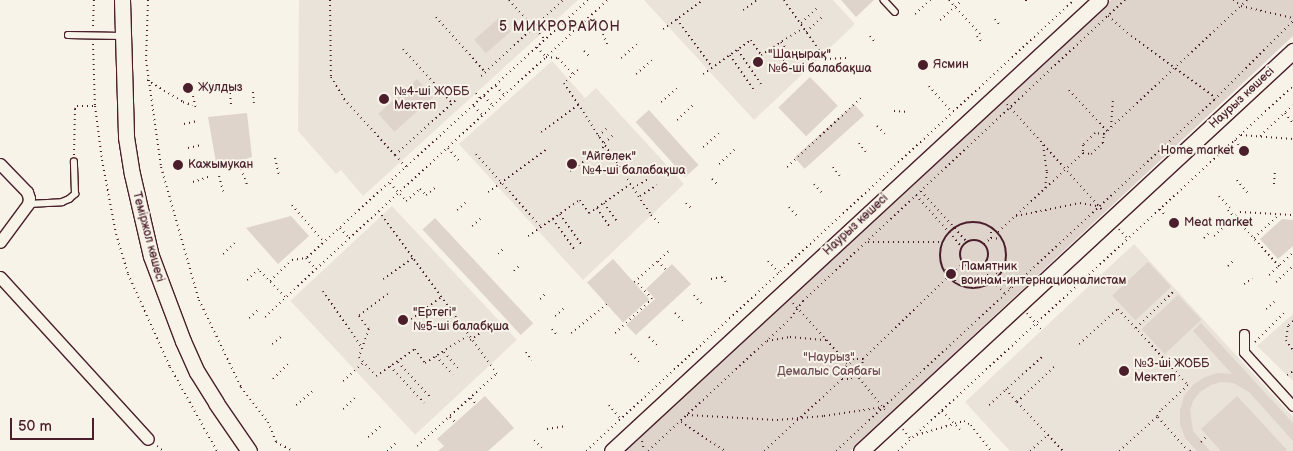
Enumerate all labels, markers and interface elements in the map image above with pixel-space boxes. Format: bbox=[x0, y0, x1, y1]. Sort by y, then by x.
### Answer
district label: 5 МИКРОРАЙОН bbox=[498, 19, 622, 35]
place label: "Шаңырақ" №6-ші балабақша bbox=[768, 48, 872, 76]
marker: "Шаңырақ" №6-ші балабақша bbox=[752, 56, 764, 68]
place label: Ясмин bbox=[933, 58, 969, 72]
marker: Ясмин bbox=[917, 59, 929, 71]
street label: Наурыз көшесі bbox=[1207, 64, 1277, 132]
place label: Жулдыз bbox=[198, 81, 243, 95]
marker: Жулдыз bbox=[182, 82, 194, 94]
place label: №4-ші ЖОББ Мектеп bbox=[394, 85, 469, 113]
marker: №4-ші ЖОББ Мектеп bbox=[378, 93, 390, 105]
place label: Home market bbox=[1161, 144, 1234, 158]
marker: Home market bbox=[1238, 145, 1250, 157]
place label: "Айгөлек" №4-ші балабақша bbox=[582, 150, 686, 178]
place label: Кажымукан bbox=[188, 158, 253, 172]
marker: "Айгөлек" №4-ші балабақша bbox=[566, 158, 578, 170]
marker: Кажымукан bbox=[172, 159, 184, 171]
street label: Теміржол көшесі bbox=[129, 190, 167, 284]
street label: Наурыз көшесі bbox=[821, 191, 891, 259]
place label: Meat market bbox=[1184, 216, 1253, 230]
marker: Meat market bbox=[1168, 217, 1180, 229]
place label: Памятник воинам-интернационалистам bbox=[961, 260, 1126, 288]
marker: Памятник воинам-интернационалистам bbox=[945, 268, 957, 280]
place label: "Ертегі" №5-ші балабқша bbox=[413, 306, 509, 334]
marker: "Ертегі" №5-ші балабқша bbox=[397, 314, 409, 326]
park label: "Наурыз" Демалыс Саябағы bbox=[777, 351, 881, 379]
place label: №3-ші ЖОББ Мектеп bbox=[1134, 357, 1209, 385]
marker: №3-ші ЖОББ Мектеп bbox=[1118, 365, 1130, 377]
scale bar bbox=[12, 408, 96, 440]
text: 50 m bbox=[18, 417, 52, 436]

